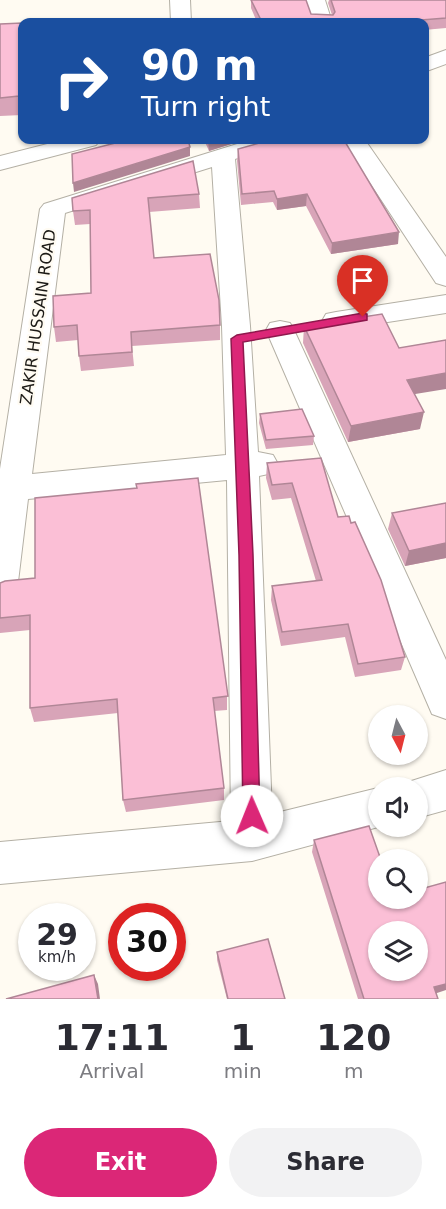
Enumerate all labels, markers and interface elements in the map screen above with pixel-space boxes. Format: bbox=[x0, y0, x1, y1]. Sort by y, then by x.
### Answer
text: 90 m bbox=[141, 41, 258, 90]
icon: right bbox=[42, 42, 120, 120]
text: Turn right bbox=[141, 91, 270, 122]
street label: ZAKIR HUSSAIN ROAD bbox=[16, 228, 60, 406]
pin bbox=[337, 255, 388, 317]
icon: arrive bbox=[346, 264, 379, 297]
north arrow bbox=[368, 705, 428, 765]
map controls bbox=[368, 705, 428, 981]
button: sound bbox=[368, 777, 428, 837]
position arrow bbox=[220, 784, 284, 848]
button: search bbox=[368, 849, 428, 909]
speed limit sign: 30 bbox=[108, 903, 186, 981]
text: 29 bbox=[36, 917, 78, 952]
button: layers bbox=[368, 921, 428, 981]
text: km/h bbox=[38, 948, 76, 966]
text: 17:11 bbox=[55, 1017, 169, 1058]
text: 1 bbox=[230, 1017, 255, 1058]
text: 120 bbox=[316, 1017, 391, 1058]
text: Arrival bbox=[79, 1059, 144, 1083]
text: min bbox=[224, 1059, 262, 1083]
text: m bbox=[344, 1059, 364, 1083]
button: Exit bbox=[24, 1128, 217, 1197]
button: Share bbox=[229, 1128, 422, 1197]

